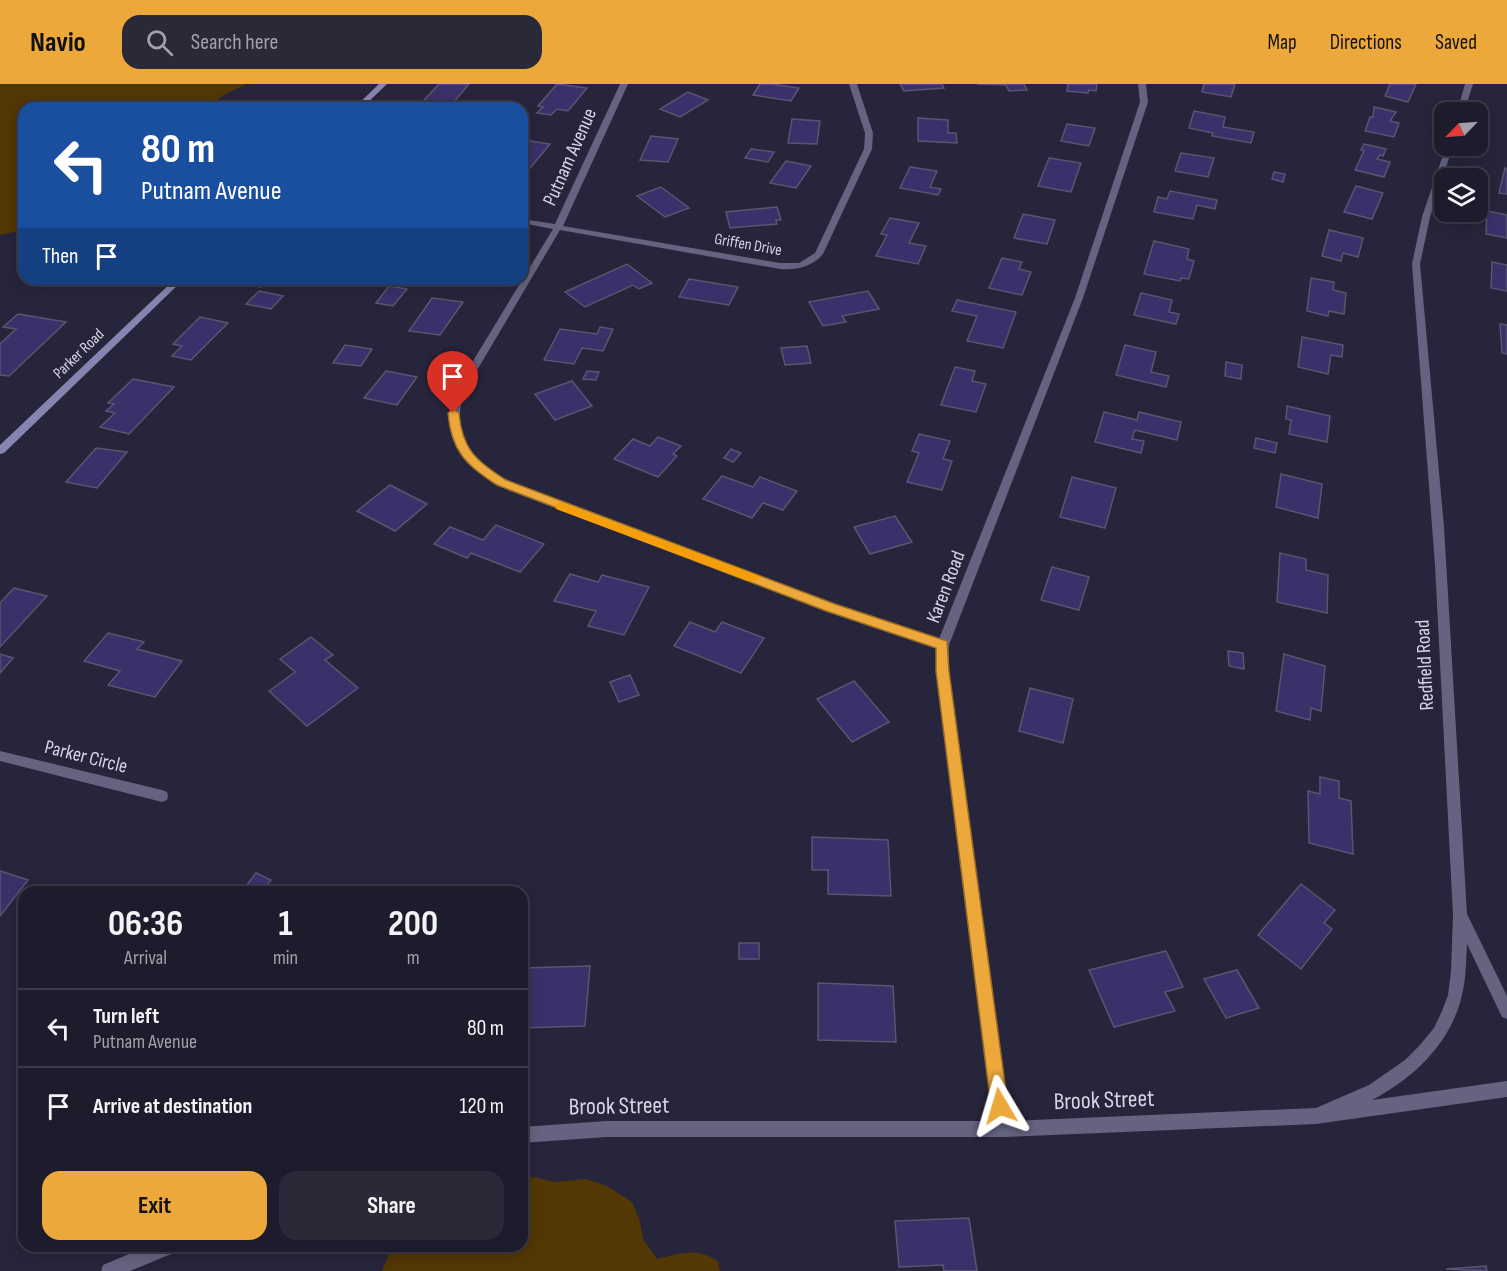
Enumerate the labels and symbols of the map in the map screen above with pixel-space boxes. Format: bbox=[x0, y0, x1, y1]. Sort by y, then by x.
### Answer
north arrow bbox=[1434, 102, 1488, 156]
street label: Putnam Avenue bbox=[538, 105, 602, 209]
street label: Griffen Drive bbox=[713, 230, 783, 260]
street label: Parker Road bbox=[50, 325, 108, 383]
pin bbox=[427, 351, 478, 413]
street label: Karen Road bbox=[921, 548, 971, 626]
street label: Redfield Road bbox=[1411, 619, 1439, 711]
street label: Parker Circle bbox=[42, 735, 130, 779]
position arrow bbox=[968, 1074, 1032, 1138]
street label: Brook Street bbox=[1053, 1084, 1155, 1116]
street label: Brook Street bbox=[568, 1091, 670, 1121]

